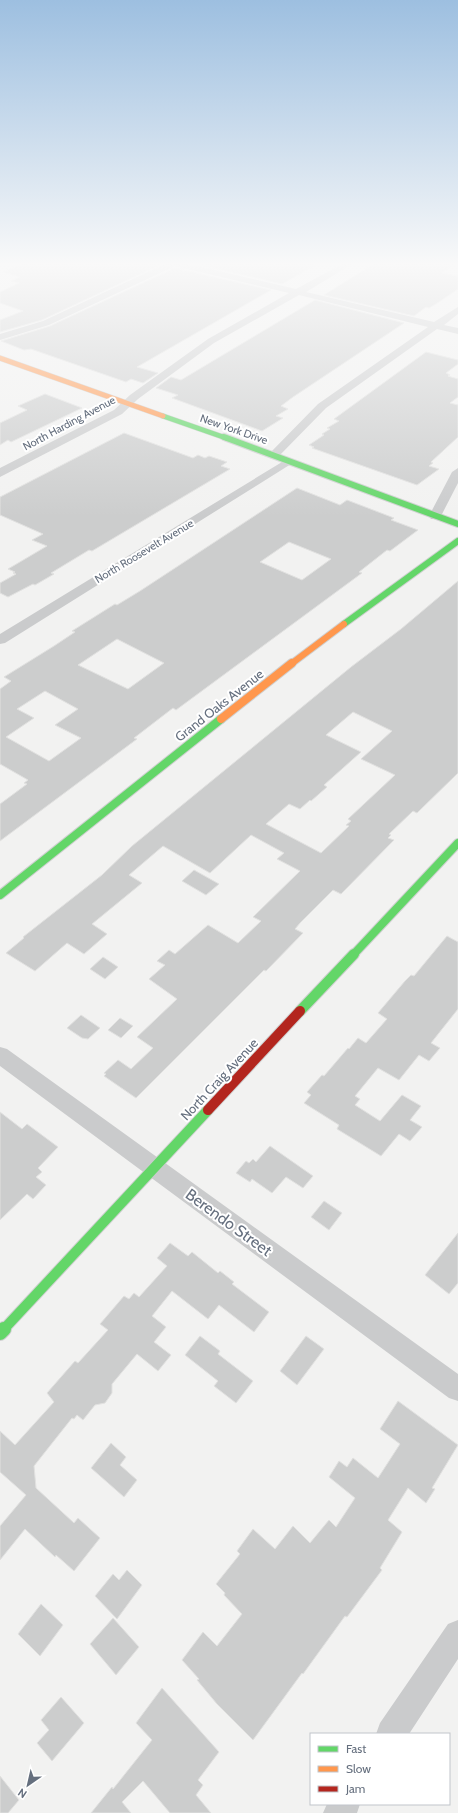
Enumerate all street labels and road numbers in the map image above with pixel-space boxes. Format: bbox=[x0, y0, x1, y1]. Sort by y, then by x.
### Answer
street label: North Harding Avenue bbox=[20, 392, 118, 453]
street label: New York Drive bbox=[198, 411, 270, 447]
street label: North Roosevelt Avenue bbox=[92, 516, 196, 586]
street label: Grand Oaks Avenue bbox=[172, 665, 267, 744]
street label: North Craig Avenue bbox=[177, 1034, 261, 1123]
street label: Berendo Street bbox=[182, 1185, 276, 1260]

